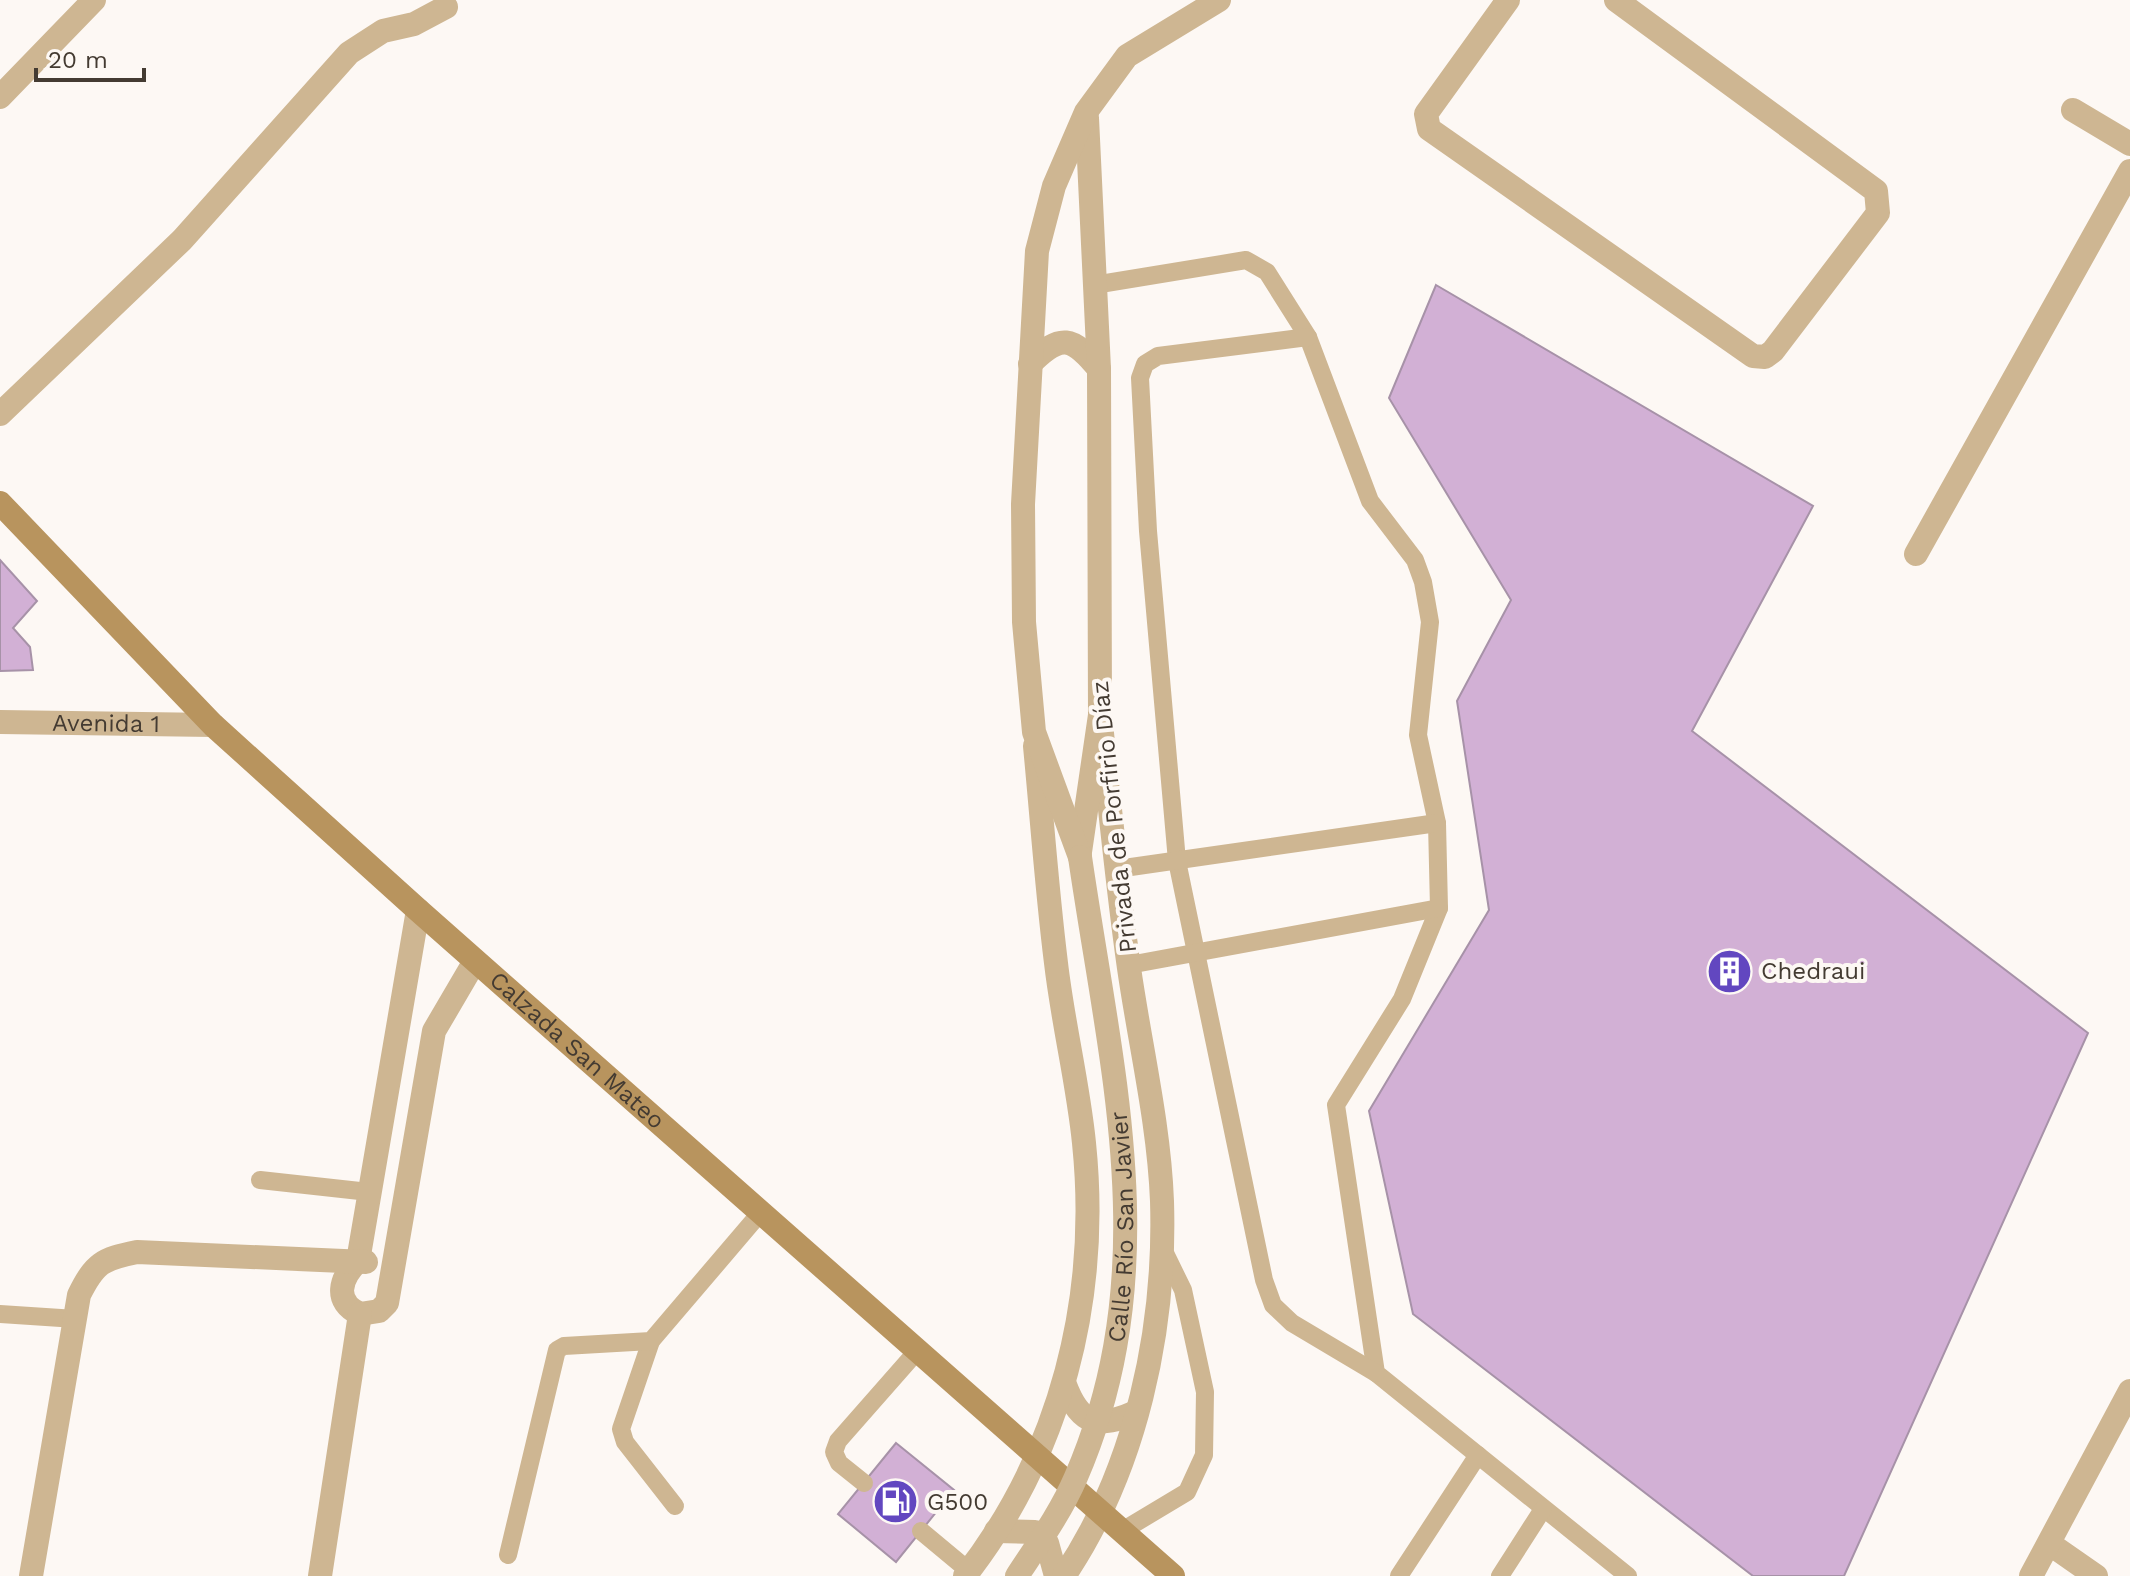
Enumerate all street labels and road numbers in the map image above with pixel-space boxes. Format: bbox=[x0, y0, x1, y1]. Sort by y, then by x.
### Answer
street label: Privada de Porfirio Díaz bbox=[1086, 680, 1142, 954]
street label: Avenida 1 bbox=[52, 709, 160, 738]
street label: Calzada San Mateo bbox=[484, 966, 670, 1135]
street label: Calle Río San Javier bbox=[1102, 1110, 1139, 1345]

